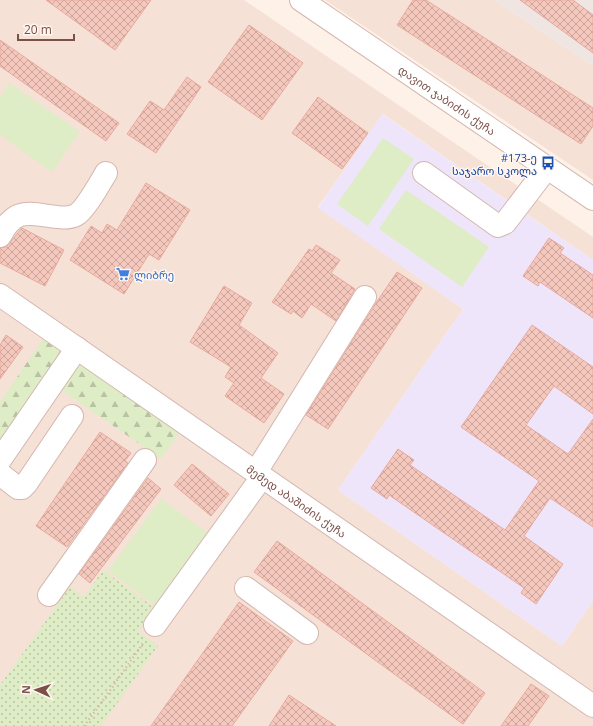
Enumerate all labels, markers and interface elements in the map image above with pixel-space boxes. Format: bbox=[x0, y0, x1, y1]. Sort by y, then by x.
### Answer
scale bar bbox=[18, 16, 74, 42]
text: 20 m bbox=[24, 21, 52, 38]
street label: დავით ჯაბიძის ქუჩა bbox=[396, 61, 499, 138]
place label: #173-ე საჯარო სკოლა bbox=[452, 150, 537, 178]
bus stop icon: #173-ე საჯარო სკოლა bbox=[540, 155, 556, 171]
supermarket icon: ლიბრე bbox=[115, 266, 131, 282]
place label: ლიბრე bbox=[134, 267, 174, 282]
street label: მემედ აბაშიძის ქუჩა bbox=[244, 461, 350, 541]
north arrow bbox=[16, 670, 56, 710]
text: N bbox=[18, 685, 33, 694]

